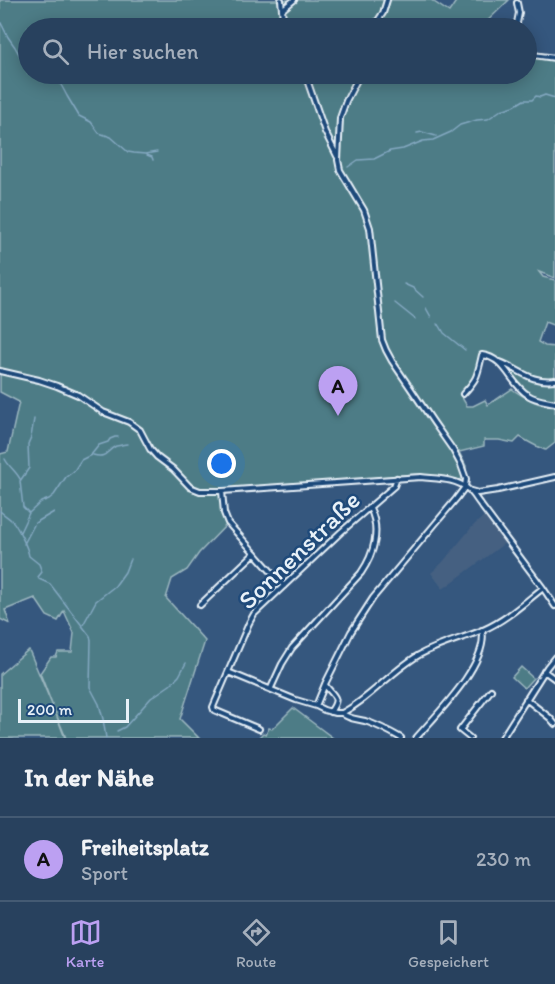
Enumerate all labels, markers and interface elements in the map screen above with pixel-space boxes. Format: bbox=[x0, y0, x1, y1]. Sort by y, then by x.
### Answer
search box bbox=[18, 18, 537, 84]
icon: search bbox=[39, 35, 72, 68]
text: Hier suchen bbox=[87, 38, 198, 65]
pin: A bbox=[318, 366, 358, 416]
your location bbox=[207, 449, 236, 478]
street label: Sonnenstraße bbox=[231, 484, 367, 616]
scale bar bbox=[18, 696, 129, 724]
text: 200 m bbox=[27, 700, 72, 719]
text: In der Nähe bbox=[24, 761, 154, 793]
text: Freiheitsplatz bbox=[81, 834, 209, 861]
text: A bbox=[37, 847, 50, 871]
text: 230 m bbox=[476, 847, 531, 871]
text: Sport bbox=[81, 861, 128, 885]
tab: Karte bbox=[66, 916, 104, 971]
tab: Route bbox=[236, 916, 276, 971]
tab: Gespeichert bbox=[408, 916, 489, 971]

